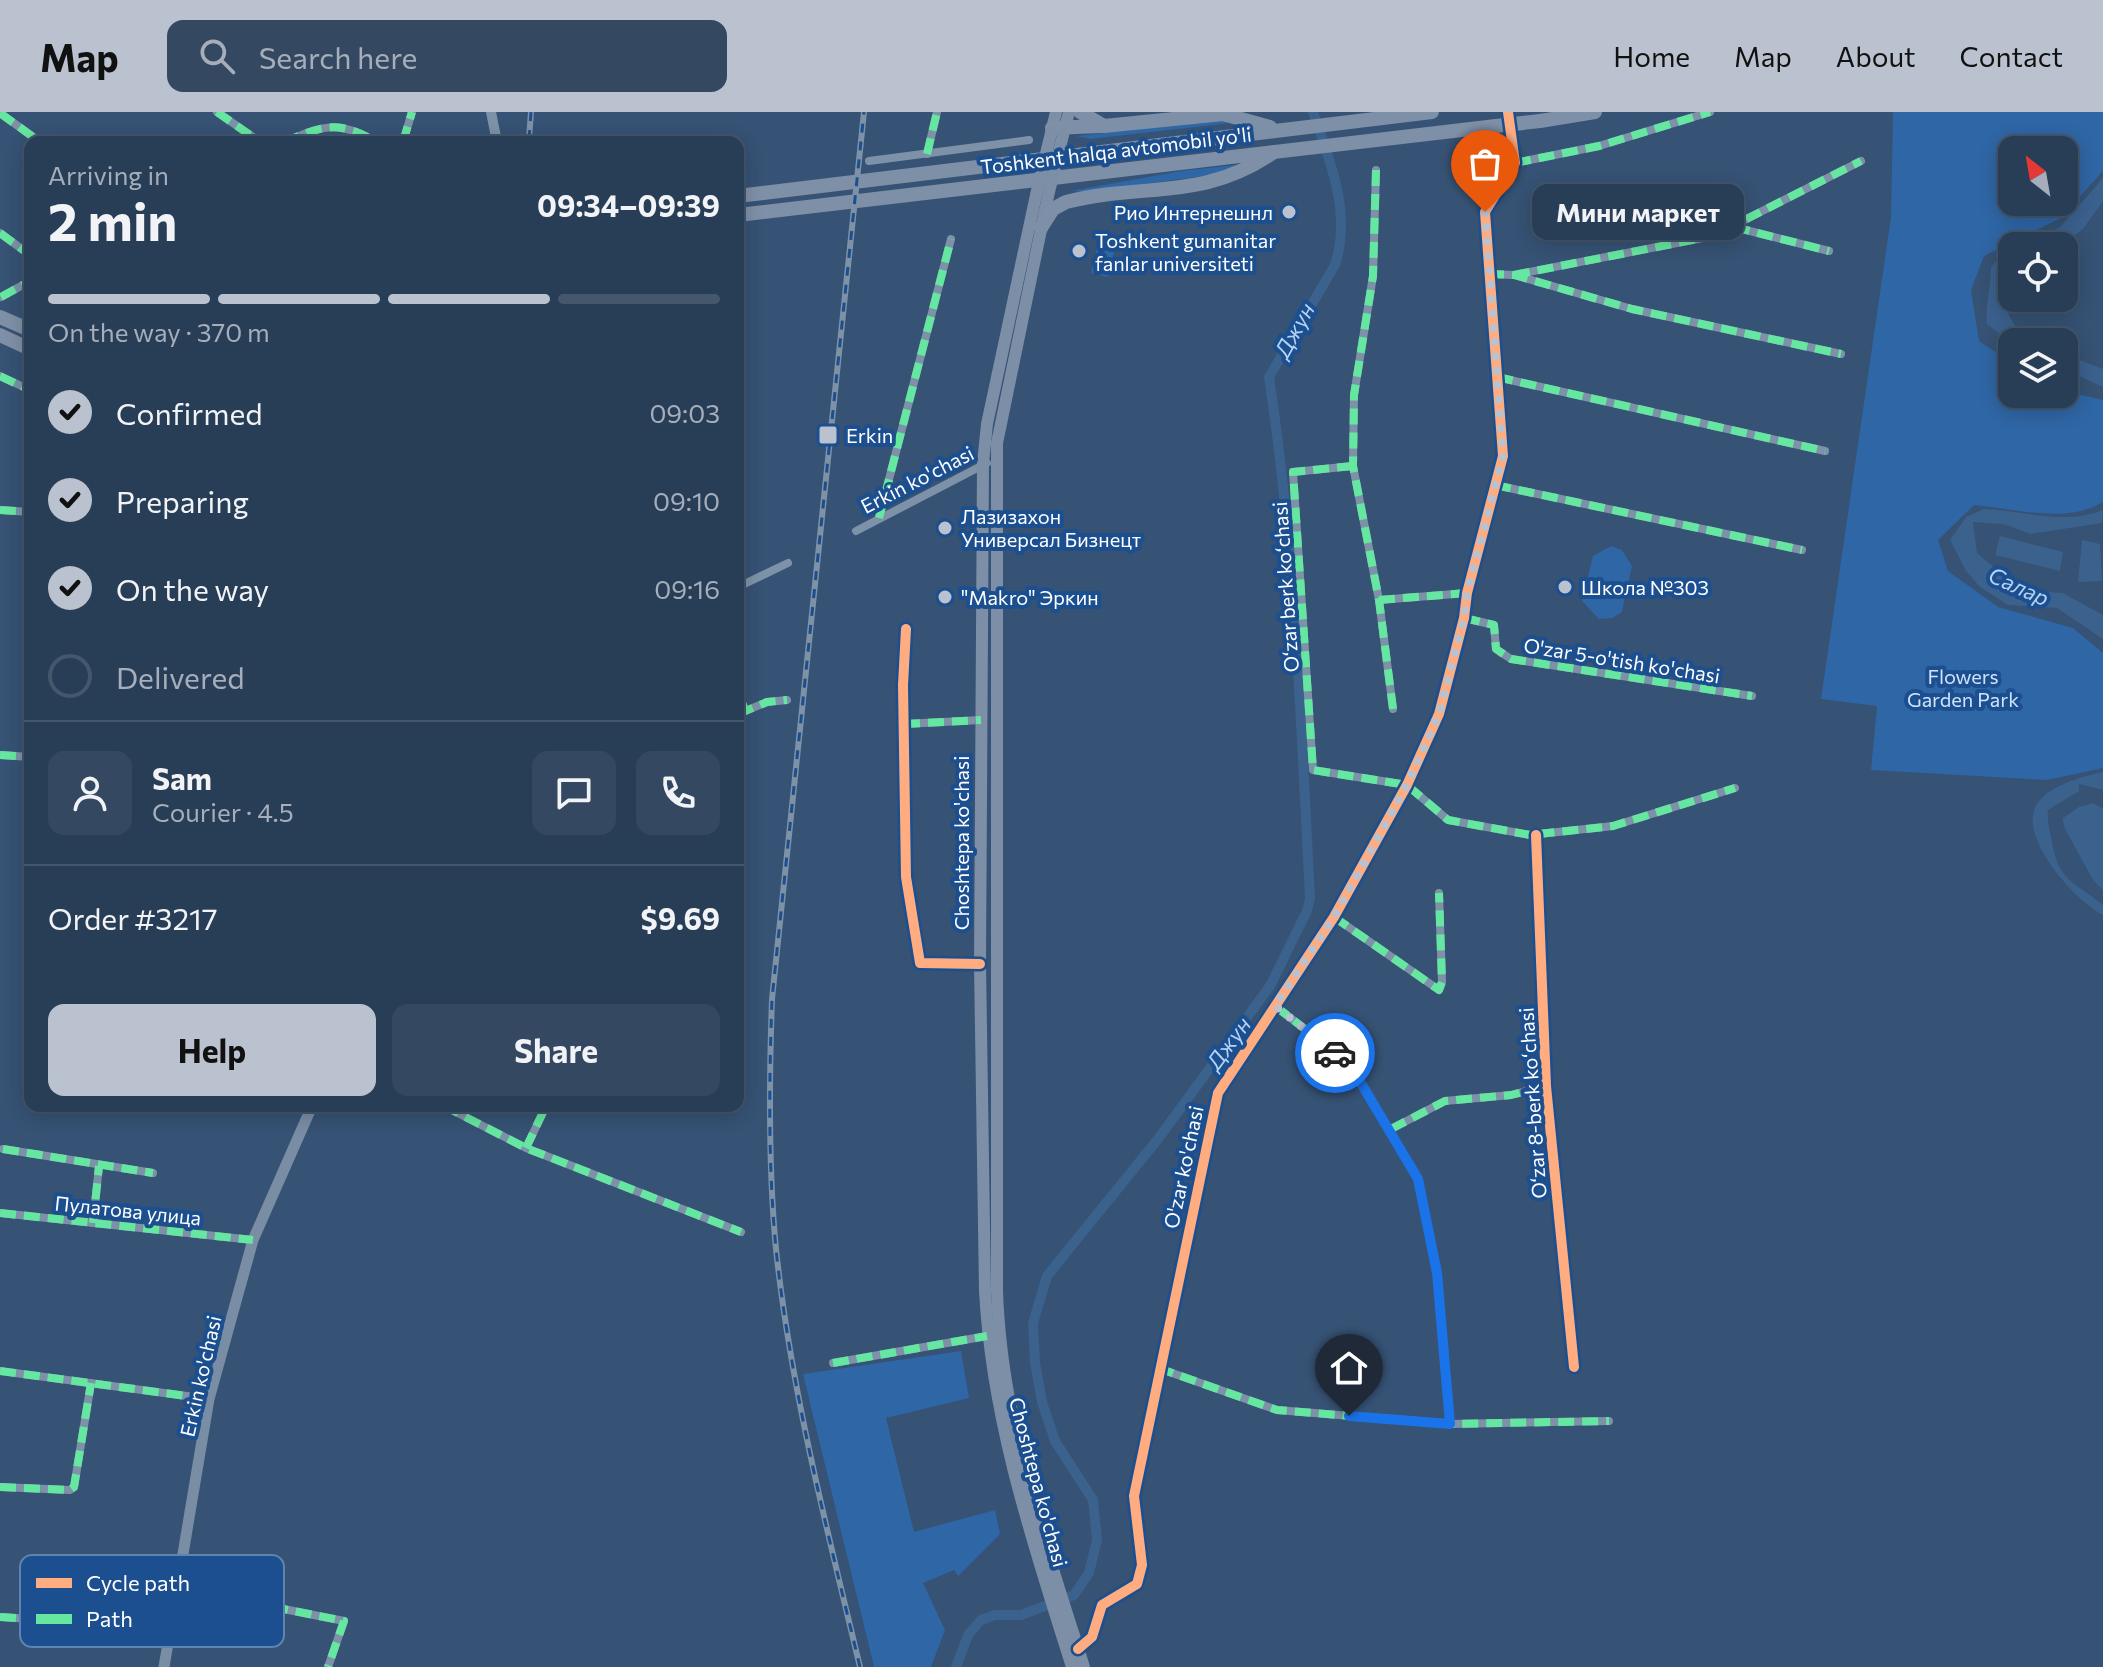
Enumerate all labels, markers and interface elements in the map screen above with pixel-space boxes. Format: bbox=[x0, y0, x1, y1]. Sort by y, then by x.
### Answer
search box bbox=[167, 20, 727, 92]
text: Map bbox=[40, 33, 119, 80]
icon: search bbox=[195, 34, 239, 78]
text: Search here bbox=[259, 38, 417, 75]
text: Home bbox=[1613, 39, 1690, 73]
text: Map bbox=[1734, 39, 1792, 73]
text: About bbox=[1836, 39, 1916, 73]
text: Contact bbox=[1960, 39, 2063, 73]
street label: Toshkent halqa avtomobil yo'li bbox=[979, 121, 1253, 179]
pin bbox=[1451, 130, 1519, 212]
north arrow bbox=[1998, 136, 2078, 216]
map controls bbox=[1998, 136, 2078, 408]
icon: bag bbox=[1463, 142, 1507, 186]
text: Arriving in bbox=[48, 159, 169, 190]
callout: Мини маркет bbox=[1533, 184, 1745, 240]
text: 09:34–09:39 bbox=[537, 186, 720, 223]
text: 2 min bbox=[48, 188, 177, 252]
text: Мини маркет bbox=[1556, 196, 1720, 227]
place label: Рио Интернешнл bbox=[1114, 200, 1273, 224]
marker: Рио Интернешнл bbox=[1280, 203, 1298, 221]
place label: Toshkent gumanitar fanlar universiteti bbox=[1095, 228, 1276, 275]
button: locate bbox=[1998, 232, 2078, 312]
marker: Toshkent gumanitar fanlar universiteti bbox=[1070, 242, 1088, 260]
water label: Джун bbox=[1267, 298, 1320, 364]
text: On the way · 370 m bbox=[48, 316, 270, 347]
button: layers bbox=[1998, 328, 2078, 408]
icon: check bbox=[48, 390, 92, 434]
text: Confirmed bbox=[116, 394, 263, 431]
text: 09:03 bbox=[649, 397, 720, 428]
place label: Erkin bbox=[846, 423, 893, 447]
marker: Erkin bbox=[817, 424, 839, 446]
street label: Erkin ko'chasi bbox=[857, 440, 977, 518]
icon: check bbox=[48, 478, 92, 522]
text: Preparing bbox=[116, 482, 249, 519]
text: 09:10 bbox=[653, 485, 720, 516]
street label: Oʻzar berk koʻchasi bbox=[1267, 501, 1303, 673]
place label: Лазизахон Универсал Бизнецт bbox=[961, 504, 1141, 551]
marker: Лазизахон Универсал Бизнецт bbox=[936, 519, 954, 537]
water label: Салар bbox=[1985, 561, 2053, 611]
icon: check bbox=[48, 566, 92, 610]
text: On the way bbox=[116, 570, 269, 607]
text: 09:16 bbox=[654, 573, 720, 604]
place label: Школа №303 bbox=[1581, 575, 1709, 599]
marker: Школа №303 bbox=[1556, 578, 1574, 596]
place label: "Makro" Эркин bbox=[961, 585, 1099, 609]
marker: "Makro" Эркин bbox=[936, 588, 954, 606]
street label: O'zar 5-o'tish ko'chasi bbox=[1522, 633, 1722, 687]
text: Delivered bbox=[116, 658, 245, 695]
park label: Flowers Garden Park bbox=[1907, 664, 2019, 711]
button: person bbox=[48, 751, 132, 835]
button: chat bbox=[532, 751, 616, 835]
button: phone bbox=[636, 751, 720, 835]
street label: Choshtepa ko'chasi bbox=[949, 756, 973, 930]
text: Sam bbox=[152, 759, 212, 796]
text: Courier · 4.5 bbox=[152, 796, 294, 827]
text: Order #3217 bbox=[48, 899, 218, 936]
text: $9.69 bbox=[641, 899, 720, 936]
button: Help bbox=[48, 1004, 376, 1096]
button: Share bbox=[392, 1004, 720, 1096]
street label: Oʻzar 8-berk koʻchasi bbox=[1513, 1007, 1551, 1199]
water label: Джун bbox=[1199, 1011, 1256, 1076]
courier bbox=[1295, 1013, 1375, 1093]
icon: car bbox=[1313, 1031, 1357, 1075]
street label: O'zar ko'chasi bbox=[1158, 1103, 1208, 1231]
street label: Пулатова улица bbox=[54, 1190, 202, 1230]
street label: Erkin ko'chasi bbox=[174, 1313, 226, 1439]
pin bbox=[1315, 1334, 1383, 1416]
icon: home bbox=[1327, 1346, 1371, 1390]
street label: Choshtepa ko'chasi bbox=[1005, 1395, 1073, 1569]
legend bbox=[20, 1555, 284, 1647]
text: Cycle path bbox=[86, 1569, 190, 1596]
text: Path bbox=[86, 1605, 133, 1632]

